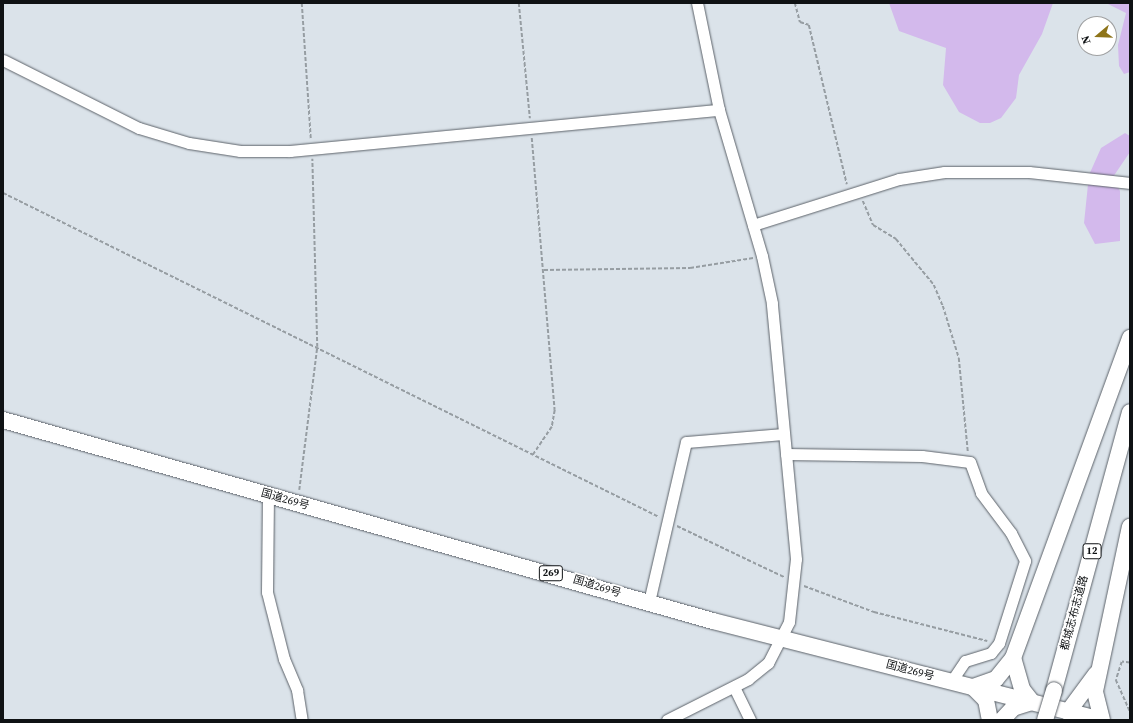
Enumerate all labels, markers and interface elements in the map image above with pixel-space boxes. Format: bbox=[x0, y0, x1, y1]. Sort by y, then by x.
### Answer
north arrow bbox=[1077, 16, 1117, 56]
text: N bbox=[1078, 34, 1095, 46]
street label: 国道269号 bbox=[259, 487, 311, 513]
road number: 12 bbox=[1082, 543, 1102, 559]
road number: 269 bbox=[538, 565, 564, 581]
street label: 国道269号 bbox=[571, 573, 623, 601]
street label: 都城志布志道路 bbox=[1059, 574, 1091, 652]
street label: 国道269号 bbox=[884, 658, 936, 684]

